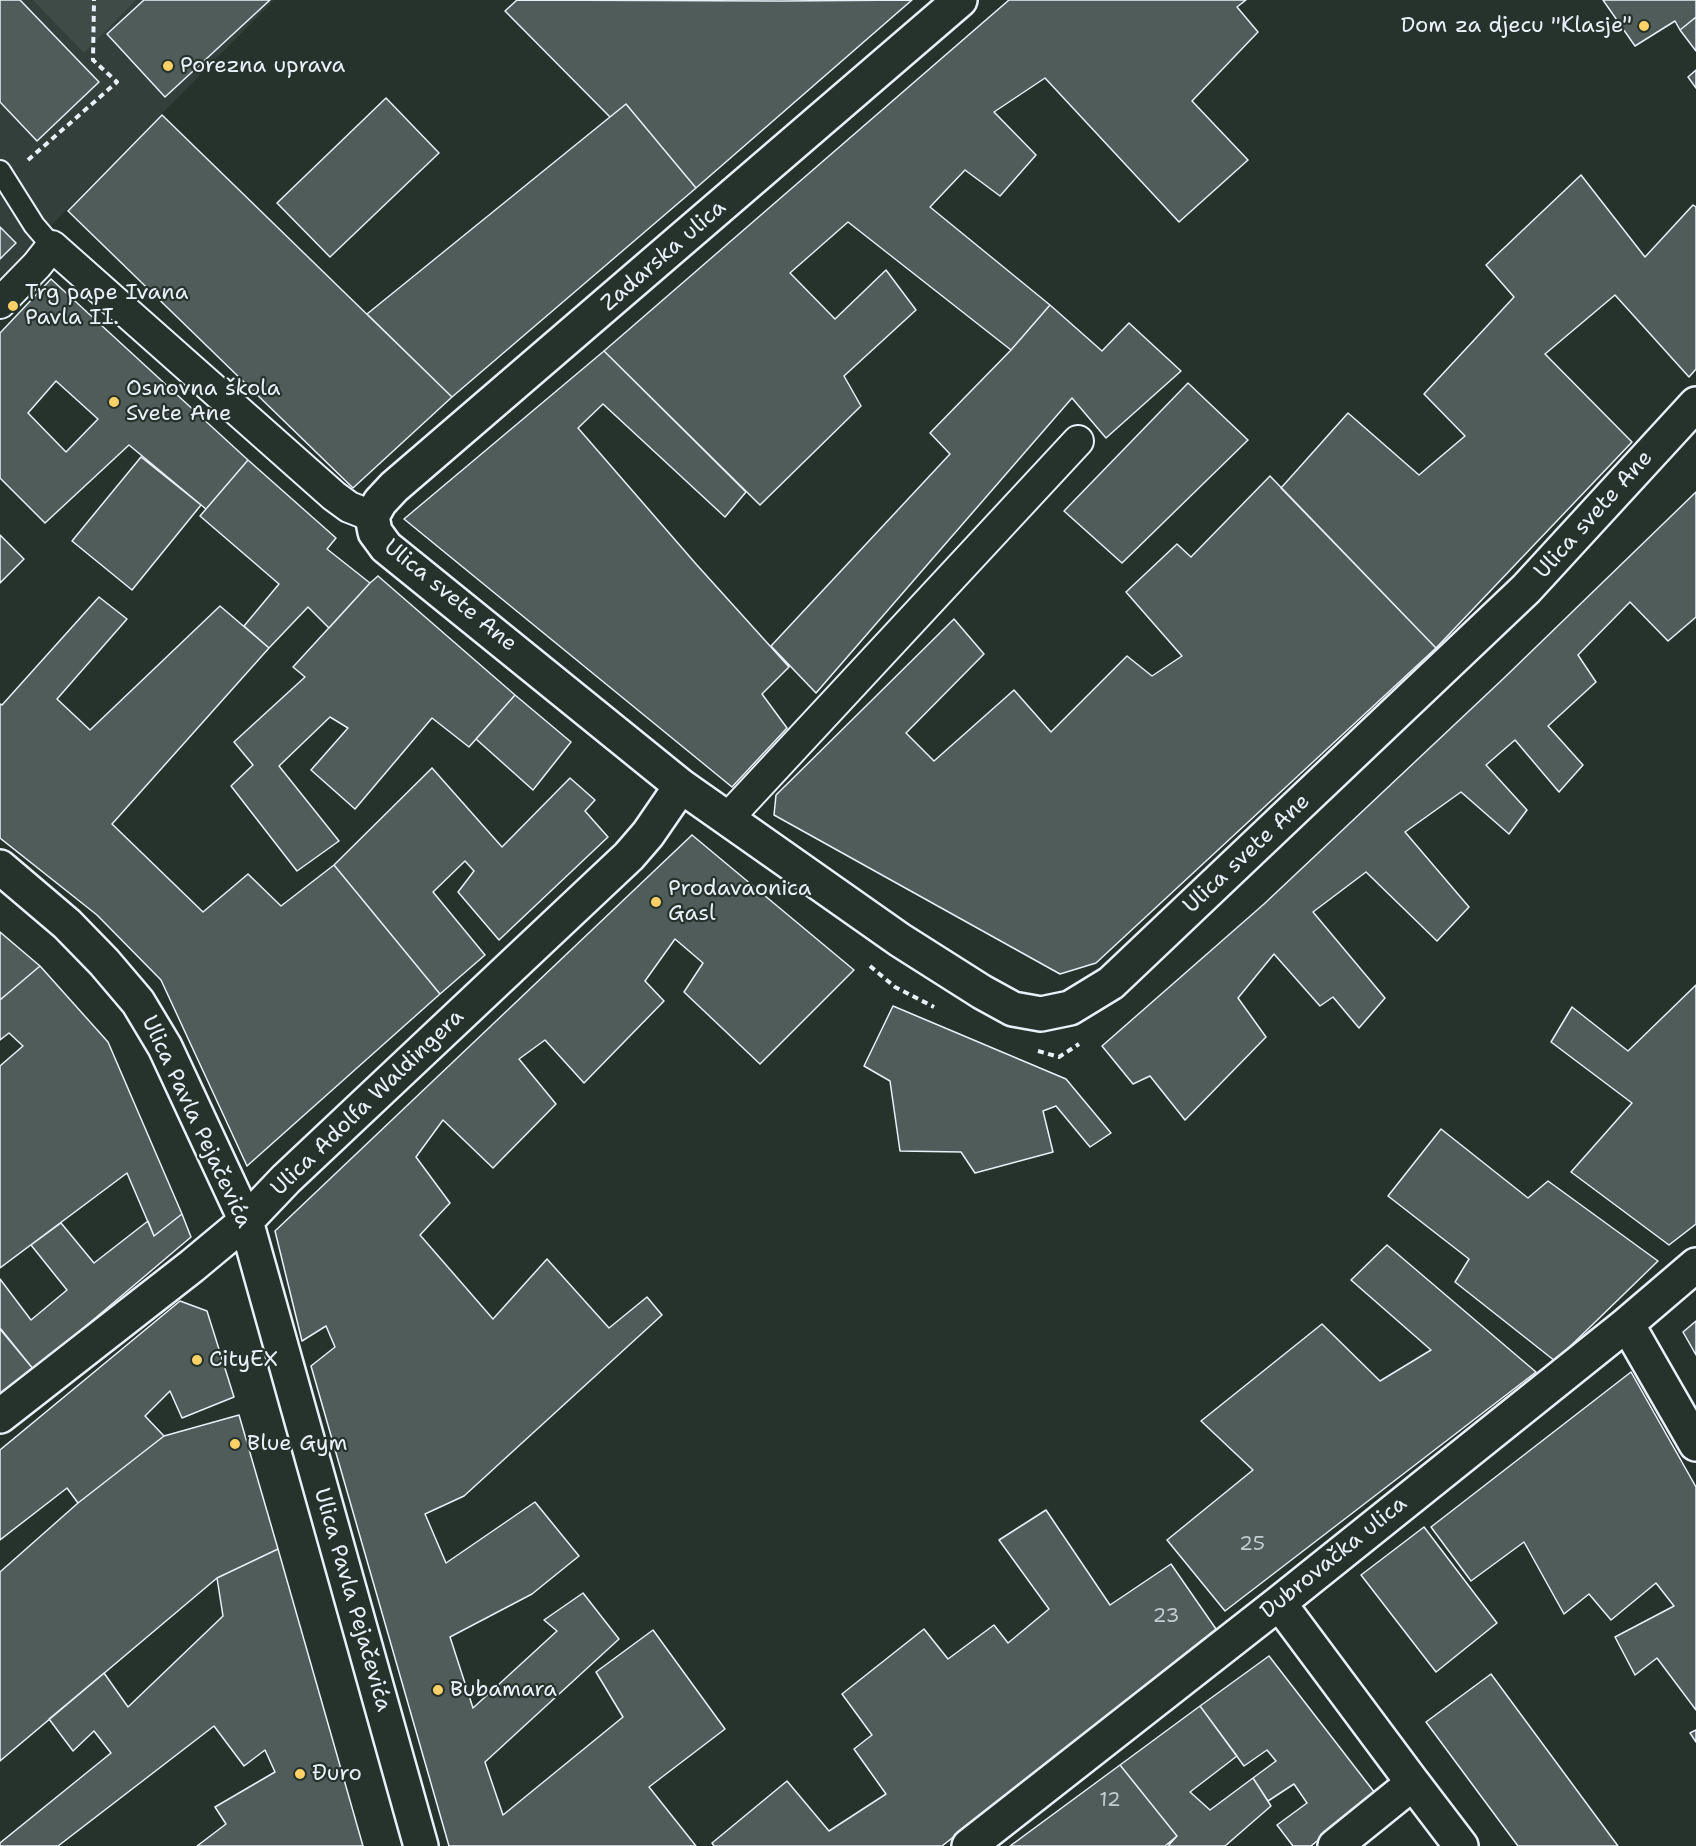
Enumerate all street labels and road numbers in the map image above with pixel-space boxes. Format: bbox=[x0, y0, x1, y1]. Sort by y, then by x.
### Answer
street label: Zadarska ulica bbox=[596, 195, 732, 317]
street label: Ulica svete Ane bbox=[1529, 445, 1659, 585]
street label: Ulica svete Ane bbox=[378, 534, 522, 658]
street label: Ulica svete Ane bbox=[1178, 789, 1316, 919]
street label: Ulica Adolfa Waldingera bbox=[266, 1004, 470, 1202]
street label: Ulica Pavla Pejačevića bbox=[135, 1012, 257, 1232]
street label: Ulica Pavla Pejačevića bbox=[307, 1485, 397, 1715]
street label: Dubrovačka ulica bbox=[1255, 1491, 1413, 1625]

